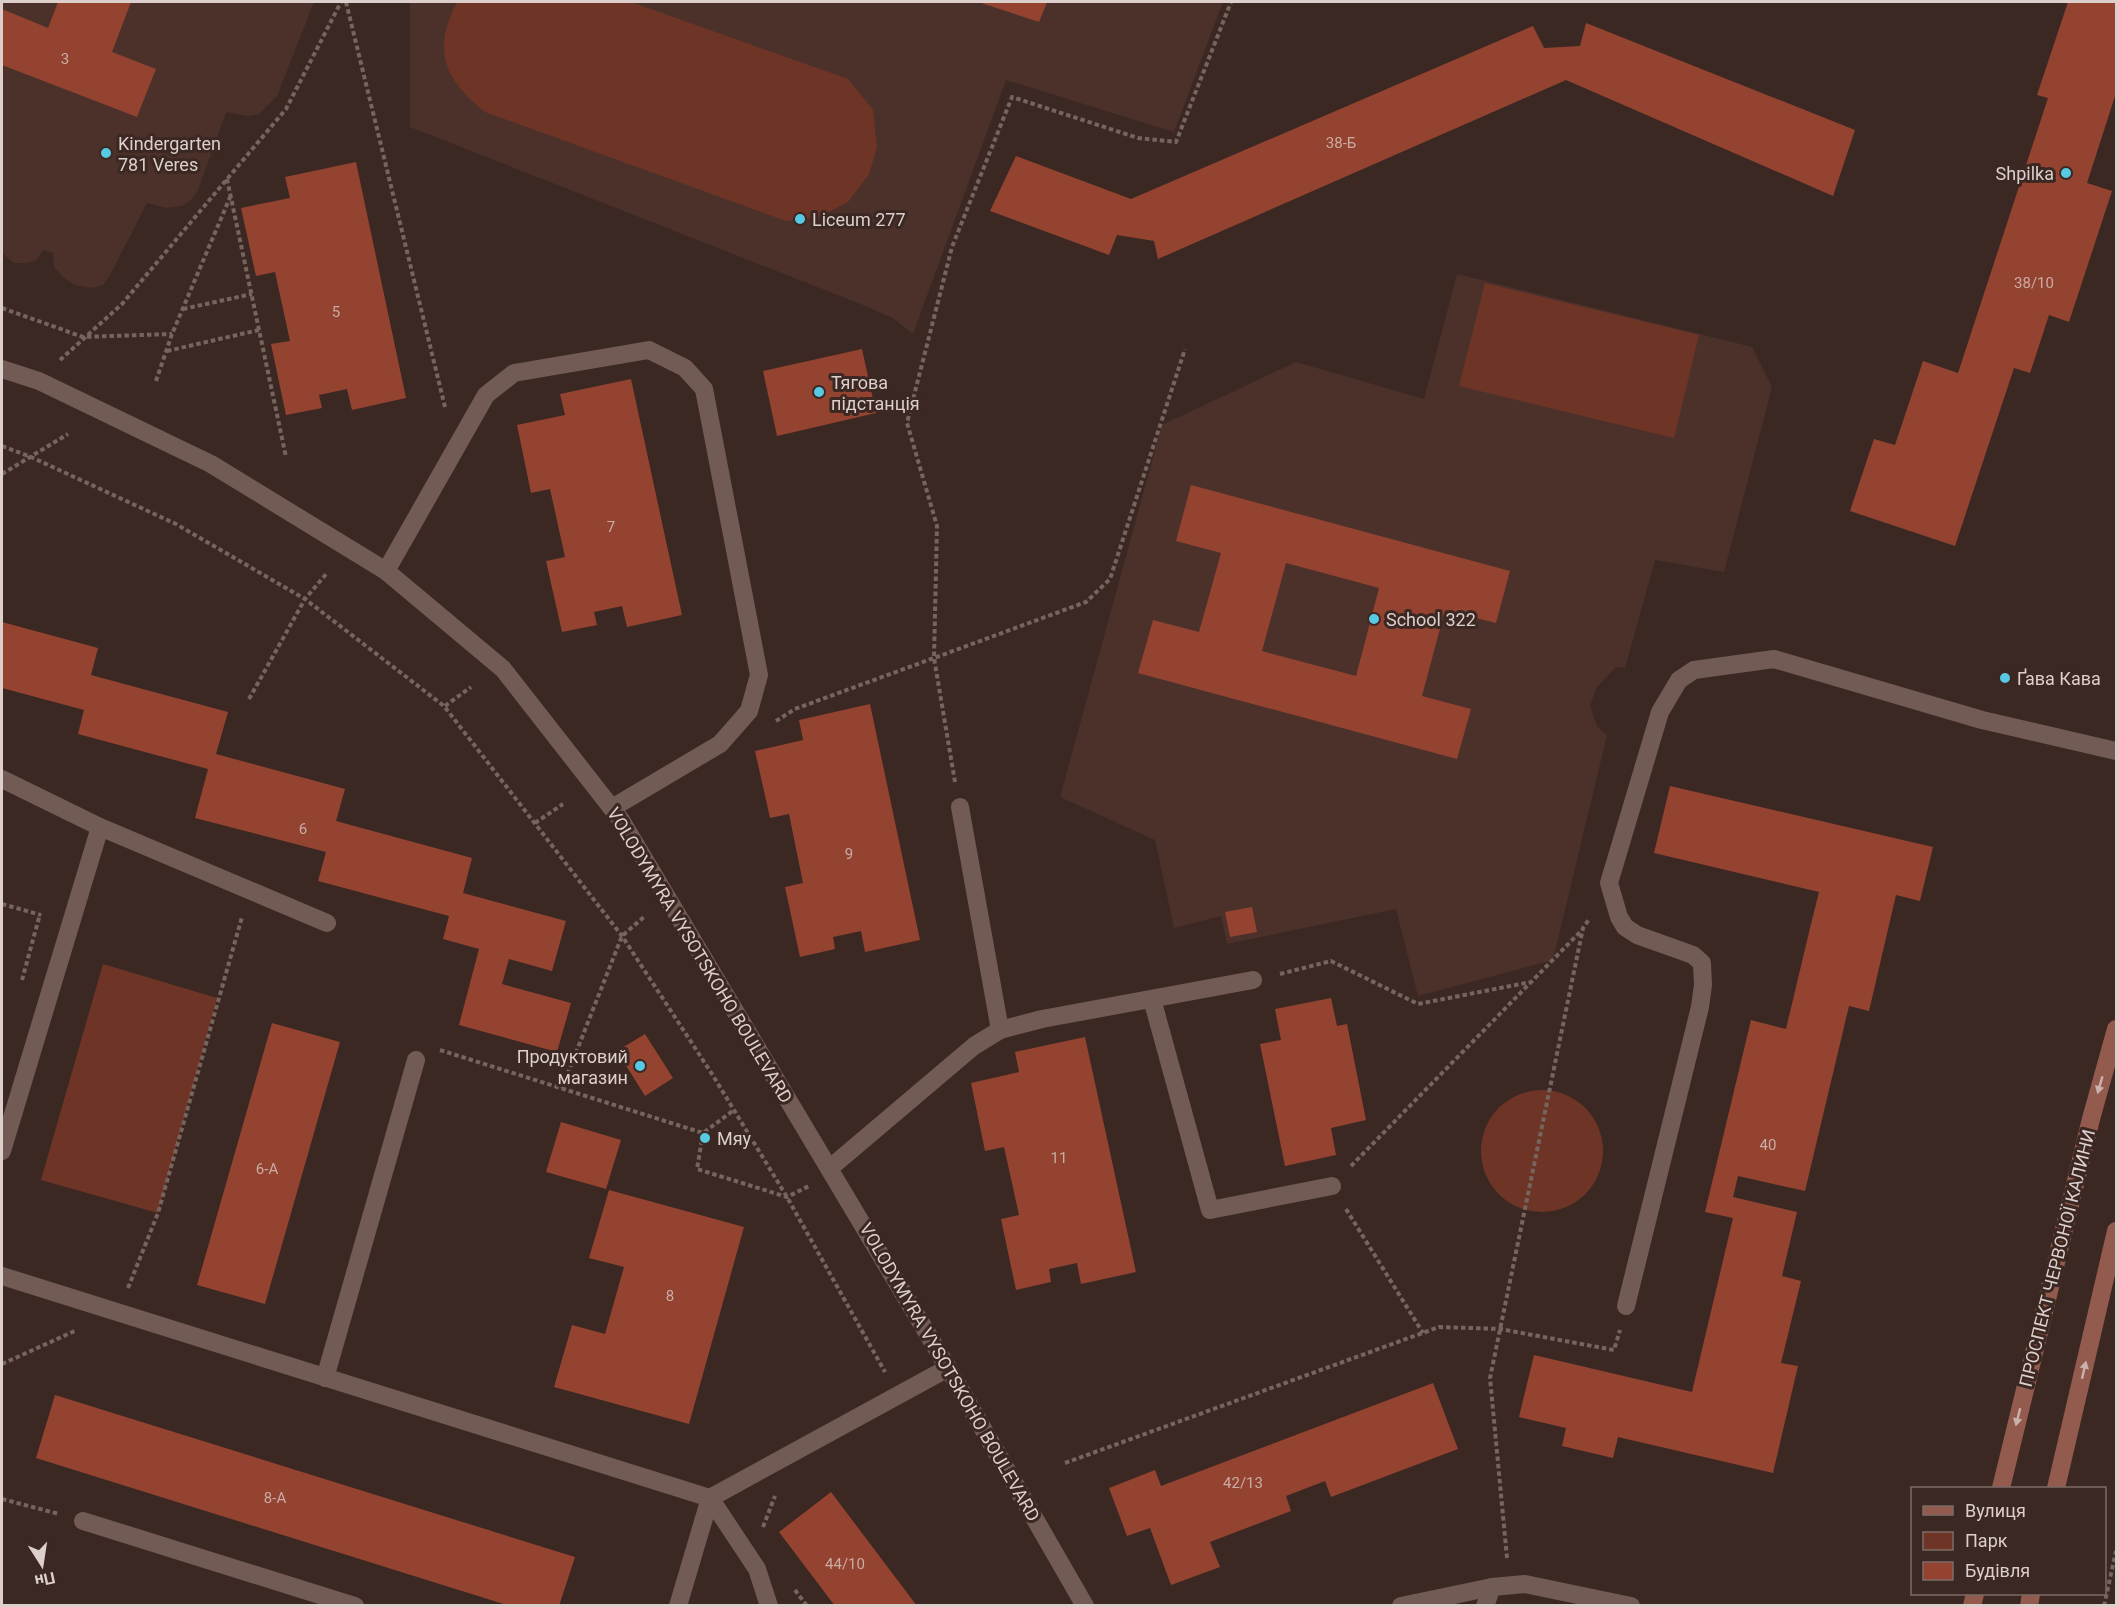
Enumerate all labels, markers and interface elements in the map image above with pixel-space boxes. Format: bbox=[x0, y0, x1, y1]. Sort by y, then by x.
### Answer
house number: 3 bbox=[61, 50, 69, 68]
place label: Kindergarten 781 Veres bbox=[118, 133, 221, 175]
house number: 38-Б bbox=[1326, 134, 1356, 152]
marker: Kindergarten 781 Veres bbox=[99, 146, 113, 160]
place label: Shpilka bbox=[1996, 163, 2054, 184]
marker: Shpilka bbox=[2059, 166, 2073, 180]
place label: Liceum 277 bbox=[812, 209, 906, 230]
marker: Liceum 277 bbox=[793, 212, 807, 226]
house number: 38/10 bbox=[2014, 274, 2054, 292]
house number: 5 bbox=[332, 303, 340, 321]
place label: Тягова пiдстанцiя bbox=[831, 372, 920, 414]
marker: Тягова пiдстанцiя bbox=[812, 385, 826, 399]
house number: 7 bbox=[607, 518, 615, 536]
place label: School 322 bbox=[1386, 609, 1476, 630]
marker: School 322 bbox=[1367, 612, 1381, 626]
place label: Ґава Кава bbox=[2017, 668, 2101, 689]
marker: Ґава Кава bbox=[1998, 671, 2012, 685]
street label: VOLODYMYRA VYSOTSKOHO BOULEVARD bbox=[603, 803, 797, 1107]
house number: 6 bbox=[299, 820, 307, 838]
house number: 9 bbox=[845, 845, 853, 863]
place label: Продуктовий магазин bbox=[517, 1046, 628, 1088]
marker: Продуктовий магазин bbox=[633, 1059, 647, 1073]
one-way arrow bbox=[2095, 1076, 2105, 1094]
street label: ПРОСПЕКТ ЧЕРВОНОЇ КАЛИНИ bbox=[2015, 1127, 2099, 1389]
place label: Мяу bbox=[717, 1128, 752, 1149]
marker: Мяу bbox=[698, 1131, 712, 1145]
house number: 40 bbox=[1760, 1136, 1776, 1154]
house number: 11 bbox=[1051, 1149, 1067, 1167]
house number: 6-А bbox=[256, 1160, 278, 1178]
street label: VOLODYMYRA VYSOTSKOHO BOULEVARD bbox=[856, 1219, 1044, 1525]
house number: 8 bbox=[666, 1287, 674, 1305]
one-way arrow bbox=[2079, 1361, 2089, 1379]
one-way arrow bbox=[2013, 1408, 2023, 1426]
house number: 42/13 bbox=[1223, 1474, 1263, 1492]
legend bbox=[1911, 1487, 2106, 1595]
house number: 8-А bbox=[264, 1489, 286, 1507]
text: Вулиця bbox=[1965, 1500, 2026, 1521]
text: Парк bbox=[1965, 1530, 2008, 1551]
north arrow bbox=[12, 1535, 72, 1595]
house number: 44/10 bbox=[825, 1555, 865, 1573]
text: Будівля bbox=[1965, 1560, 2030, 1581]
text: Пн bbox=[33, 1568, 57, 1591]

